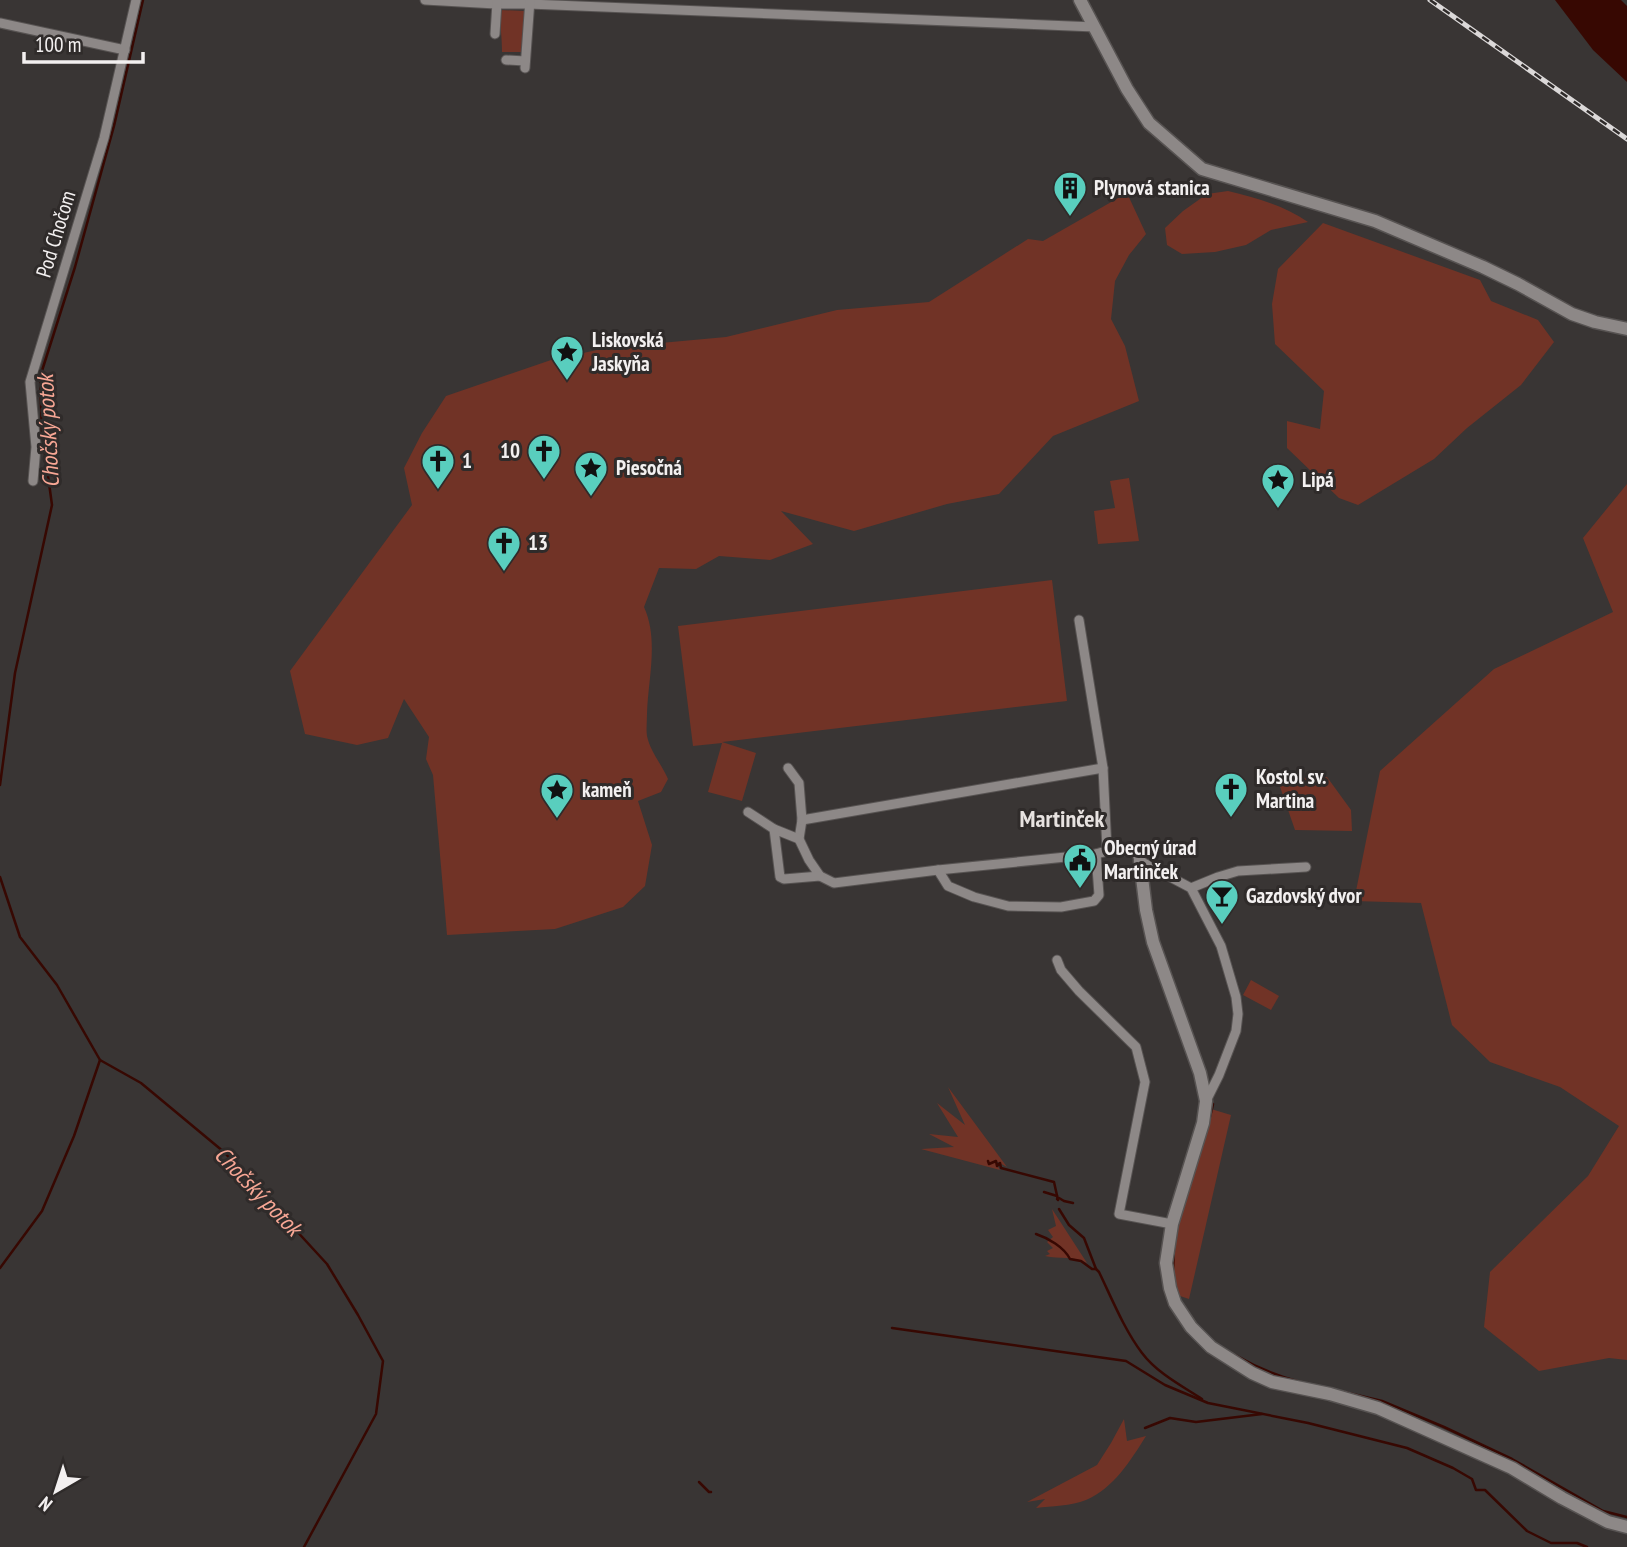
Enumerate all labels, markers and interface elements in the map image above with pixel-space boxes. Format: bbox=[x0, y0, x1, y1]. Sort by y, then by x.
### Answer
scale bar bbox=[24, 21, 144, 65]
text: 100 m bbox=[35, 31, 81, 58]
building icon: Plynová stanica bbox=[1051, 169, 1089, 218]
place label: Plynová stanica bbox=[1094, 174, 1210, 201]
street label: Pod Chočom bbox=[30, 187, 81, 280]
place label: Liskovská Jaskyňa bbox=[591, 326, 664, 377]
place icon: Liskovská Jaskyňa bbox=[548, 333, 586, 382]
water label: Chočský potok bbox=[30, 371, 65, 488]
church icon: 10 bbox=[525, 432, 563, 481]
place label: 10 bbox=[500, 437, 520, 464]
church icon: 1 bbox=[419, 442, 457, 491]
place label: 1 bbox=[462, 447, 472, 474]
place icon: Piesočná bbox=[572, 449, 610, 498]
place label: Piesočná bbox=[616, 454, 682, 481]
place icon: Lipá bbox=[1259, 461, 1297, 510]
place label: Lipá bbox=[1302, 466, 1334, 493]
church icon: 13 bbox=[485, 524, 523, 573]
place label: 13 bbox=[528, 529, 548, 556]
place label: Kostol sv. Martina bbox=[1256, 763, 1327, 814]
church icon: Kostol sv. Martina bbox=[1212, 770, 1250, 819]
place icon: kameň bbox=[538, 771, 576, 820]
place label: kameň bbox=[582, 776, 632, 803]
district label: Martinček bbox=[1020, 803, 1105, 834]
place label: Obecný úrad Martinček bbox=[1104, 834, 1196, 885]
public building icon: Obecný úrad Martinček bbox=[1061, 841, 1099, 890]
bar icon: Gazdovský dvor bbox=[1203, 877, 1241, 926]
place label: Gazdovský dvor bbox=[1246, 882, 1362, 909]
water label: Chočský potok bbox=[209, 1140, 310, 1244]
north arrow bbox=[21, 1456, 91, 1526]
text: N bbox=[34, 1492, 57, 1517]

